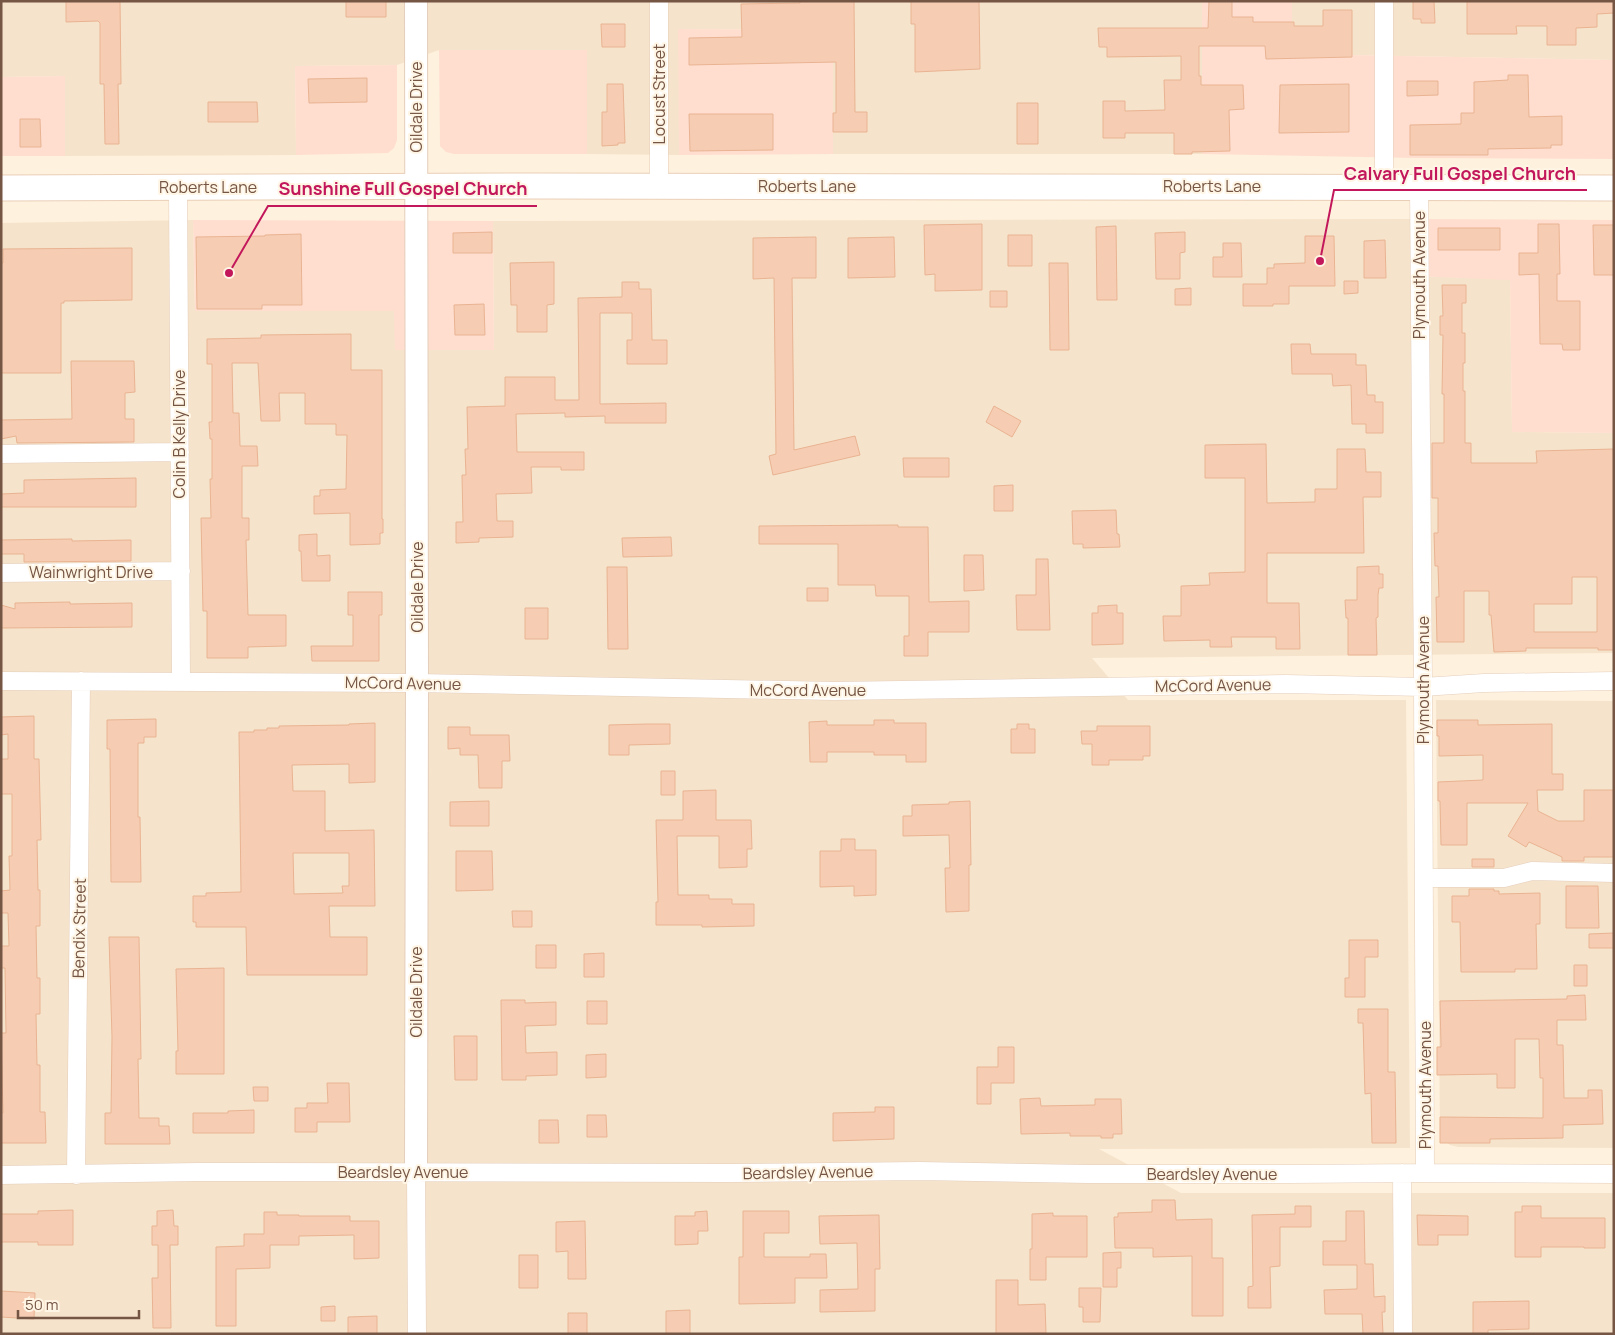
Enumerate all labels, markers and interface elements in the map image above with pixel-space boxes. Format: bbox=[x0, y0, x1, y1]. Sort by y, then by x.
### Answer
street label: Locust Street bbox=[648, 44, 670, 145]
street label: Oildale Drive bbox=[405, 61, 427, 153]
callout: Calvary Full Gospel Church bbox=[1334, 157, 1587, 190]
text: Calvary Full Gospel Church bbox=[1344, 161, 1576, 185]
callout: Sunshine Full Gospel Church bbox=[268, 173, 537, 206]
street label: Roberts Lane bbox=[758, 175, 856, 197]
street label: Roberts Lane bbox=[1163, 175, 1261, 197]
street label: Roberts Lane bbox=[159, 176, 257, 198]
text: Sunshine Full Gospel Church bbox=[278, 176, 528, 200]
street label: Plymouth Avenue bbox=[1408, 211, 1430, 339]
street label: Colin B Kelly Drive bbox=[168, 370, 190, 498]
street label: Oildale Drive bbox=[406, 541, 428, 633]
street label: Wainwright Drive bbox=[29, 561, 153, 583]
street label: Plymouth Avenue bbox=[1412, 616, 1434, 744]
street label: McCord Avenue bbox=[345, 671, 461, 695]
street label: McCord Avenue bbox=[1155, 673, 1271, 697]
street label: McCord Avenue bbox=[750, 679, 866, 701]
street label: Bendix Street bbox=[67, 878, 91, 978]
street label: Oildale Drive bbox=[405, 946, 427, 1038]
street label: Plymouth Avenue bbox=[1414, 1021, 1436, 1149]
street label: Beardsley Avenue bbox=[742, 1160, 874, 1184]
street label: Beardsley Avenue bbox=[338, 1161, 468, 1183]
street label: Beardsley Avenue bbox=[1147, 1163, 1277, 1185]
scale bar bbox=[18, 1288, 139, 1320]
text: 50 m bbox=[25, 1294, 59, 1315]

